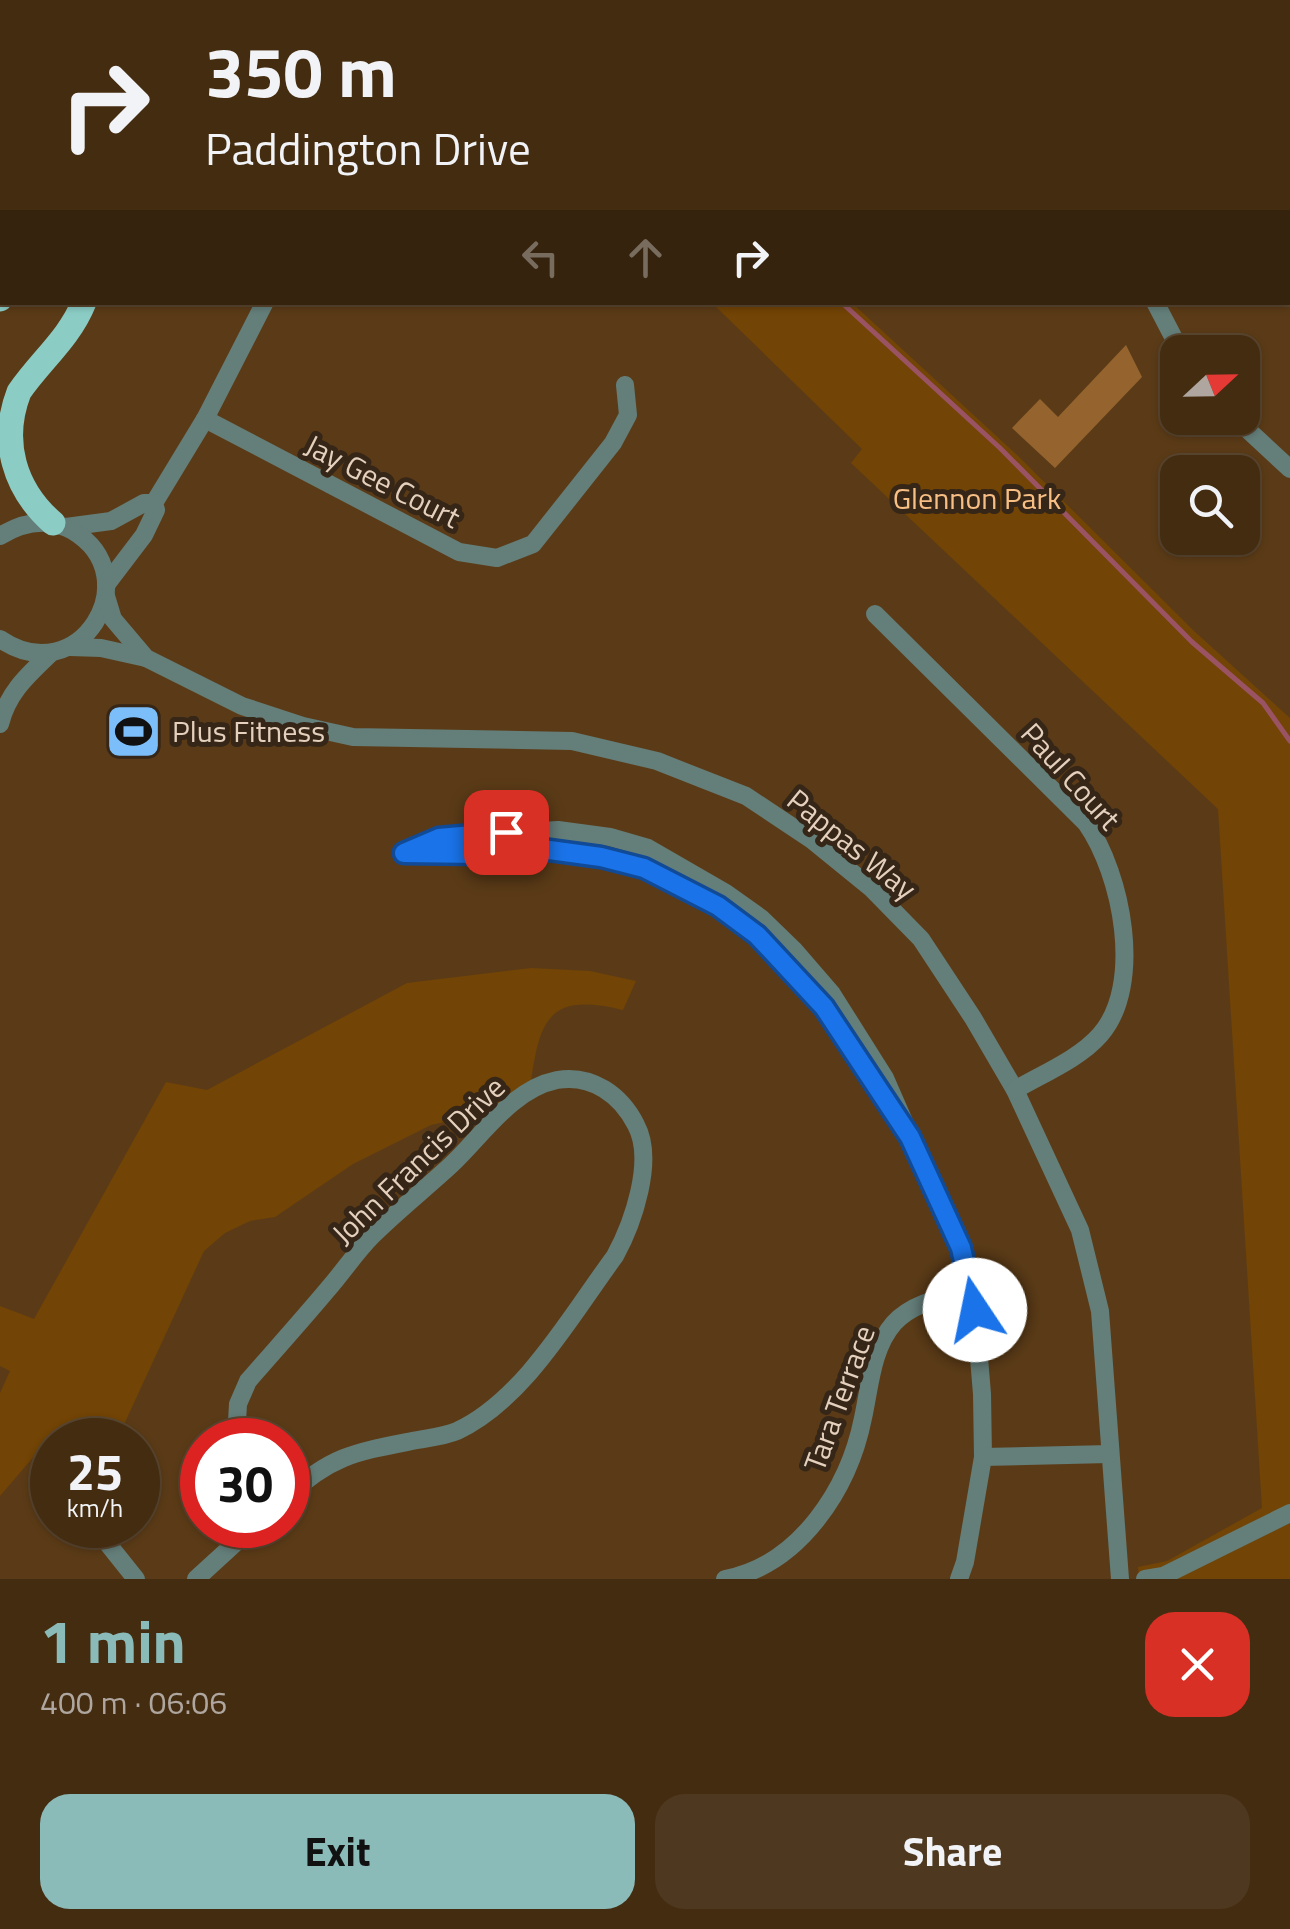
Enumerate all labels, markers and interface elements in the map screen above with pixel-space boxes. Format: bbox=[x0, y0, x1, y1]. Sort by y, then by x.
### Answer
text: 350 m bbox=[205, 18, 397, 124]
icon: right bbox=[40, 40, 170, 170]
text: Paddington Drive bbox=[205, 114, 531, 182]
icon: left bbox=[513, 230, 568, 285]
icon: ahead bbox=[618, 230, 673, 285]
icon: right bbox=[723, 230, 778, 285]
north arrow bbox=[1160, 335, 1260, 435]
map controls bbox=[1160, 335, 1260, 555]
street label: Jay Gee Court bbox=[297, 422, 469, 540]
button: search bbox=[1160, 455, 1260, 555]
park label: Glennon Park bbox=[893, 475, 1061, 521]
sports icon: Plus Fitness bbox=[103, 701, 163, 761]
place label: Plus Fitness bbox=[172, 708, 325, 754]
street label: Paul Court bbox=[1010, 712, 1132, 840]
street label: Pappas Way bbox=[777, 777, 927, 911]
pin bbox=[464, 790, 549, 875]
icon: arrive bbox=[479, 805, 534, 860]
street label: John Francis Drive bbox=[321, 1065, 515, 1255]
position arrow bbox=[923, 1258, 1027, 1362]
street label: Tara Terrace bbox=[791, 1319, 887, 1477]
speed limit sign: 30 bbox=[180, 1418, 310, 1548]
text: 25 bbox=[67, 1433, 123, 1509]
text: km/h bbox=[67, 1489, 123, 1527]
text: 1 min bbox=[40, 1595, 186, 1686]
button: close bbox=[1145, 1612, 1250, 1717]
text: 400 m · 06:06 bbox=[40, 1678, 227, 1726]
button: Exit bbox=[40, 1794, 635, 1909]
button: Share bbox=[655, 1794, 1250, 1909]

